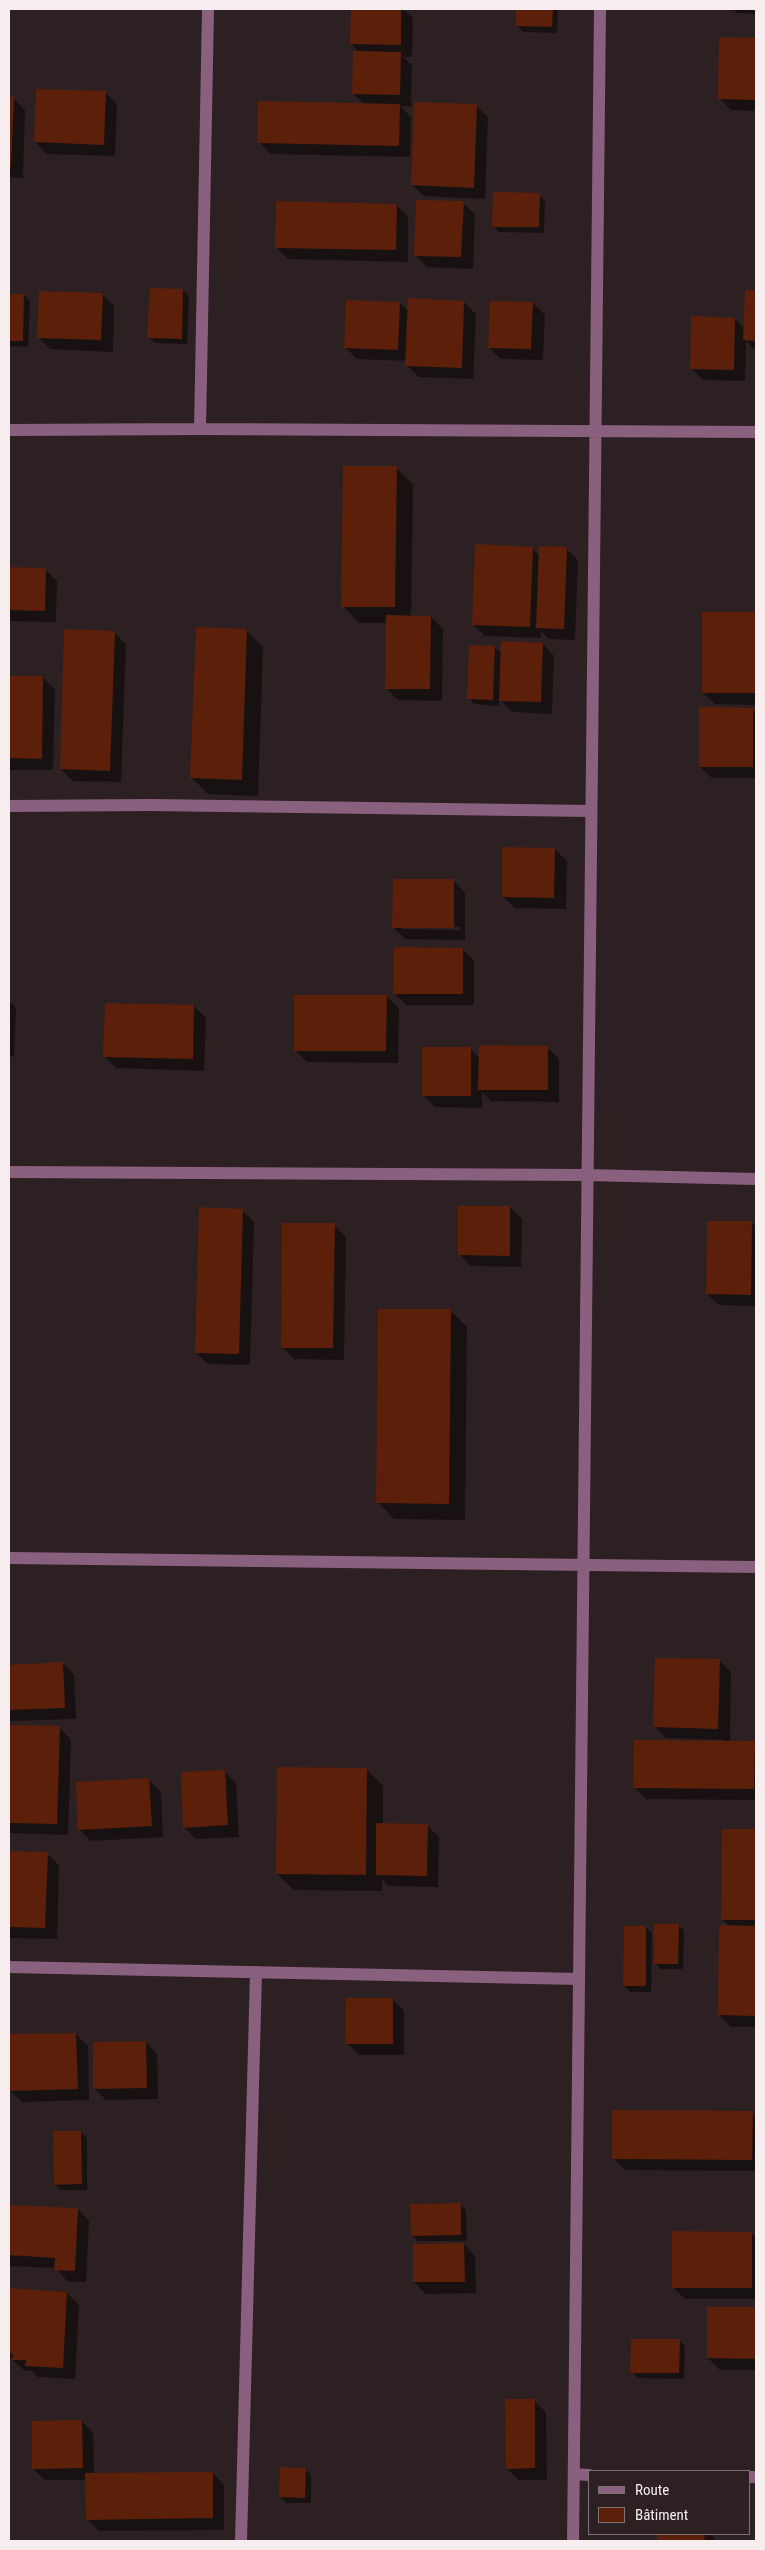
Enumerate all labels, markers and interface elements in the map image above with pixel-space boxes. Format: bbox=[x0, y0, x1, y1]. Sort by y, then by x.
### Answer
legend bbox=[588, 2470, 750, 2535]
text: Route bbox=[635, 2481, 669, 2499]
text: Bâtiment bbox=[635, 2506, 688, 2524]

